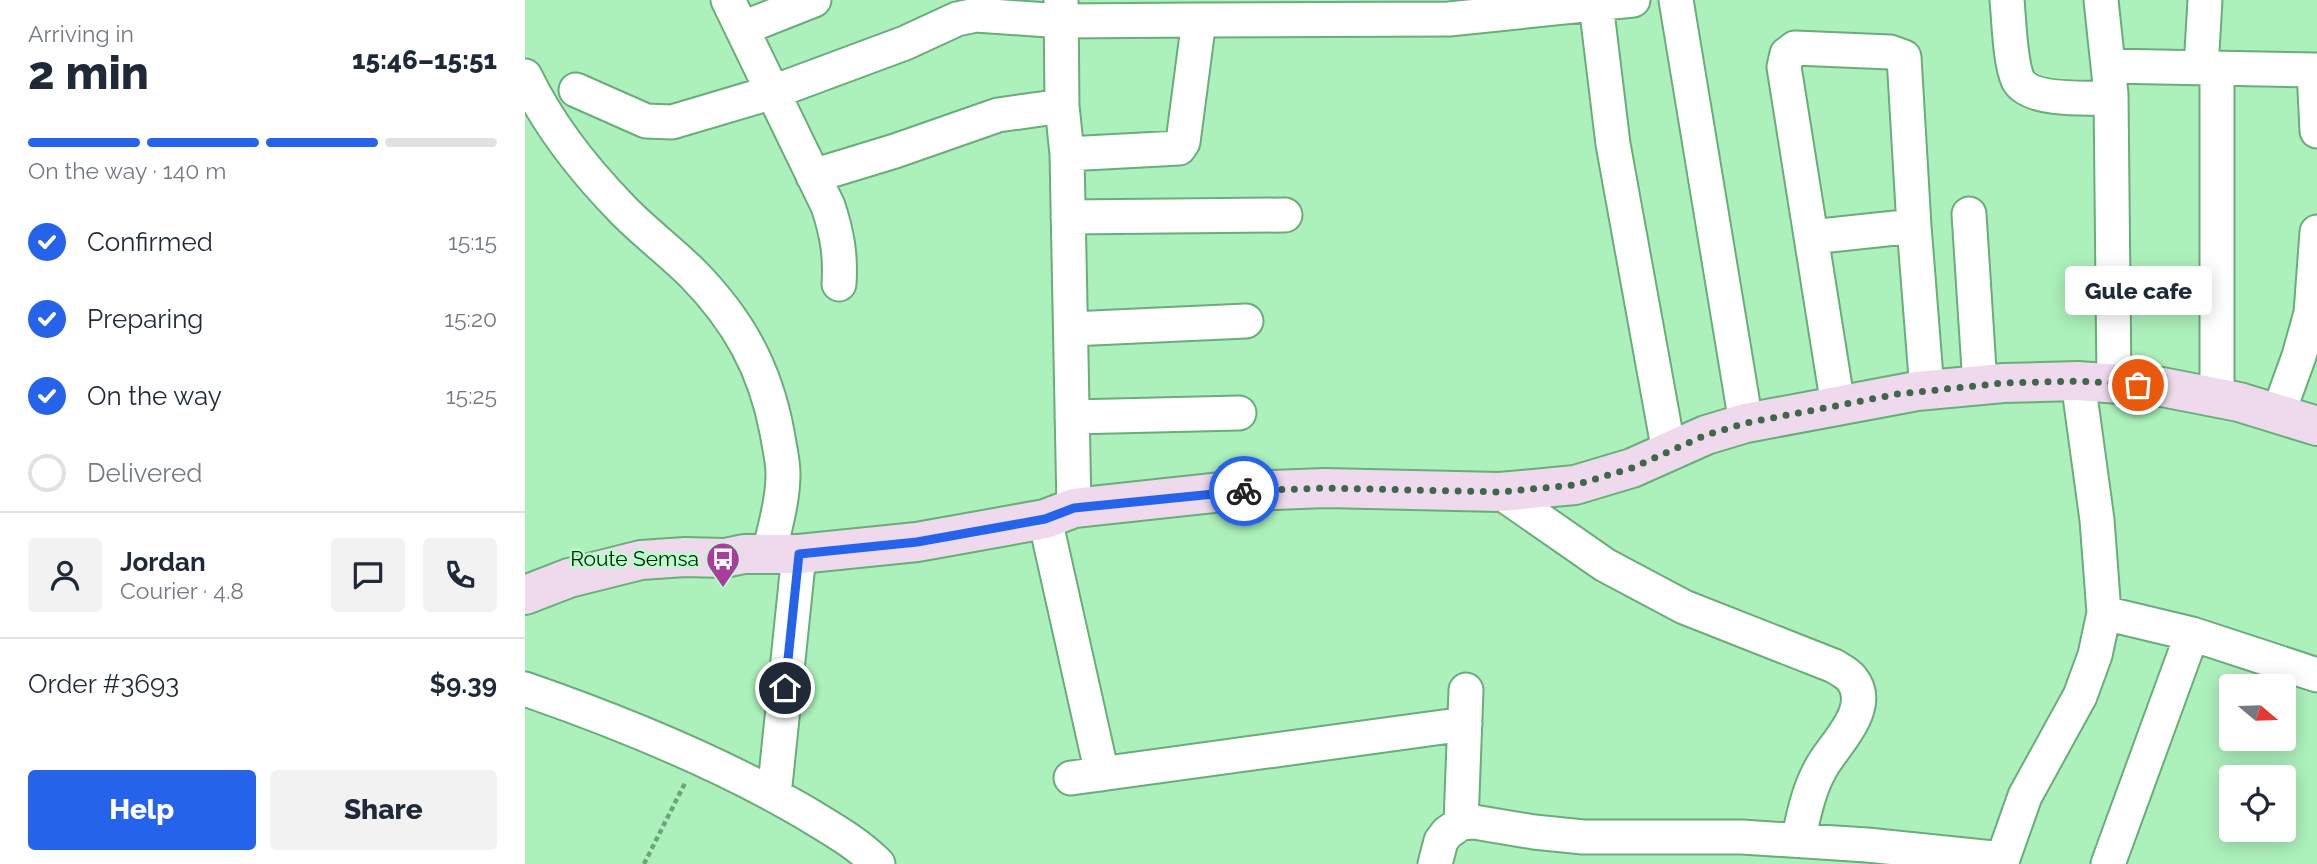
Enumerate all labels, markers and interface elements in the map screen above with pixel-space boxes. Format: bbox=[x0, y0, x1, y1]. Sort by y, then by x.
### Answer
text: Arriving in bbox=[28, 20, 134, 47]
text: 15:46–15:51 bbox=[352, 45, 497, 75]
text: 2 min bbox=[28, 46, 149, 100]
text: On the way · 140 m bbox=[28, 157, 226, 184]
icon: check bbox=[28, 223, 66, 261]
text: Confirmed bbox=[87, 227, 213, 257]
text: 15:15 bbox=[448, 228, 497, 255]
callout: Gule cafe bbox=[2065, 266, 2211, 315]
text: Gule cafe bbox=[2085, 277, 2192, 304]
icon: check bbox=[28, 300, 66, 338]
text: Preparing bbox=[87, 304, 203, 334]
text: 15:20 bbox=[444, 305, 497, 332]
pin bbox=[2108, 355, 2168, 415]
icon: bag bbox=[2119, 366, 2157, 404]
icon: check bbox=[28, 377, 66, 415]
text: On the way bbox=[87, 381, 222, 411]
text: 15:25 bbox=[446, 382, 497, 409]
courier bbox=[1209, 456, 1279, 526]
text: Delivered bbox=[87, 458, 202, 488]
icon: bike bbox=[1225, 472, 1263, 510]
button: person bbox=[28, 538, 102, 612]
button: chat bbox=[331, 538, 405, 612]
button: phone bbox=[423, 538, 497, 612]
bus stop icon: Route Semsa bbox=[704, 540, 742, 589]
place label: Route Semsa bbox=[570, 546, 699, 571]
text: Jordan bbox=[120, 547, 206, 577]
text: Courier · 4.8 bbox=[120, 577, 244, 604]
pin bbox=[755, 658, 815, 718]
text: Order #3693 bbox=[28, 669, 179, 699]
text: $9.39 bbox=[430, 669, 497, 699]
icon: home bbox=[766, 669, 804, 707]
north arrow bbox=[2219, 674, 2296, 751]
map controls bbox=[2219, 674, 2296, 842]
button: locate bbox=[2219, 765, 2296, 842]
button: Help bbox=[28, 770, 256, 850]
button: Share bbox=[270, 770, 497, 850]

